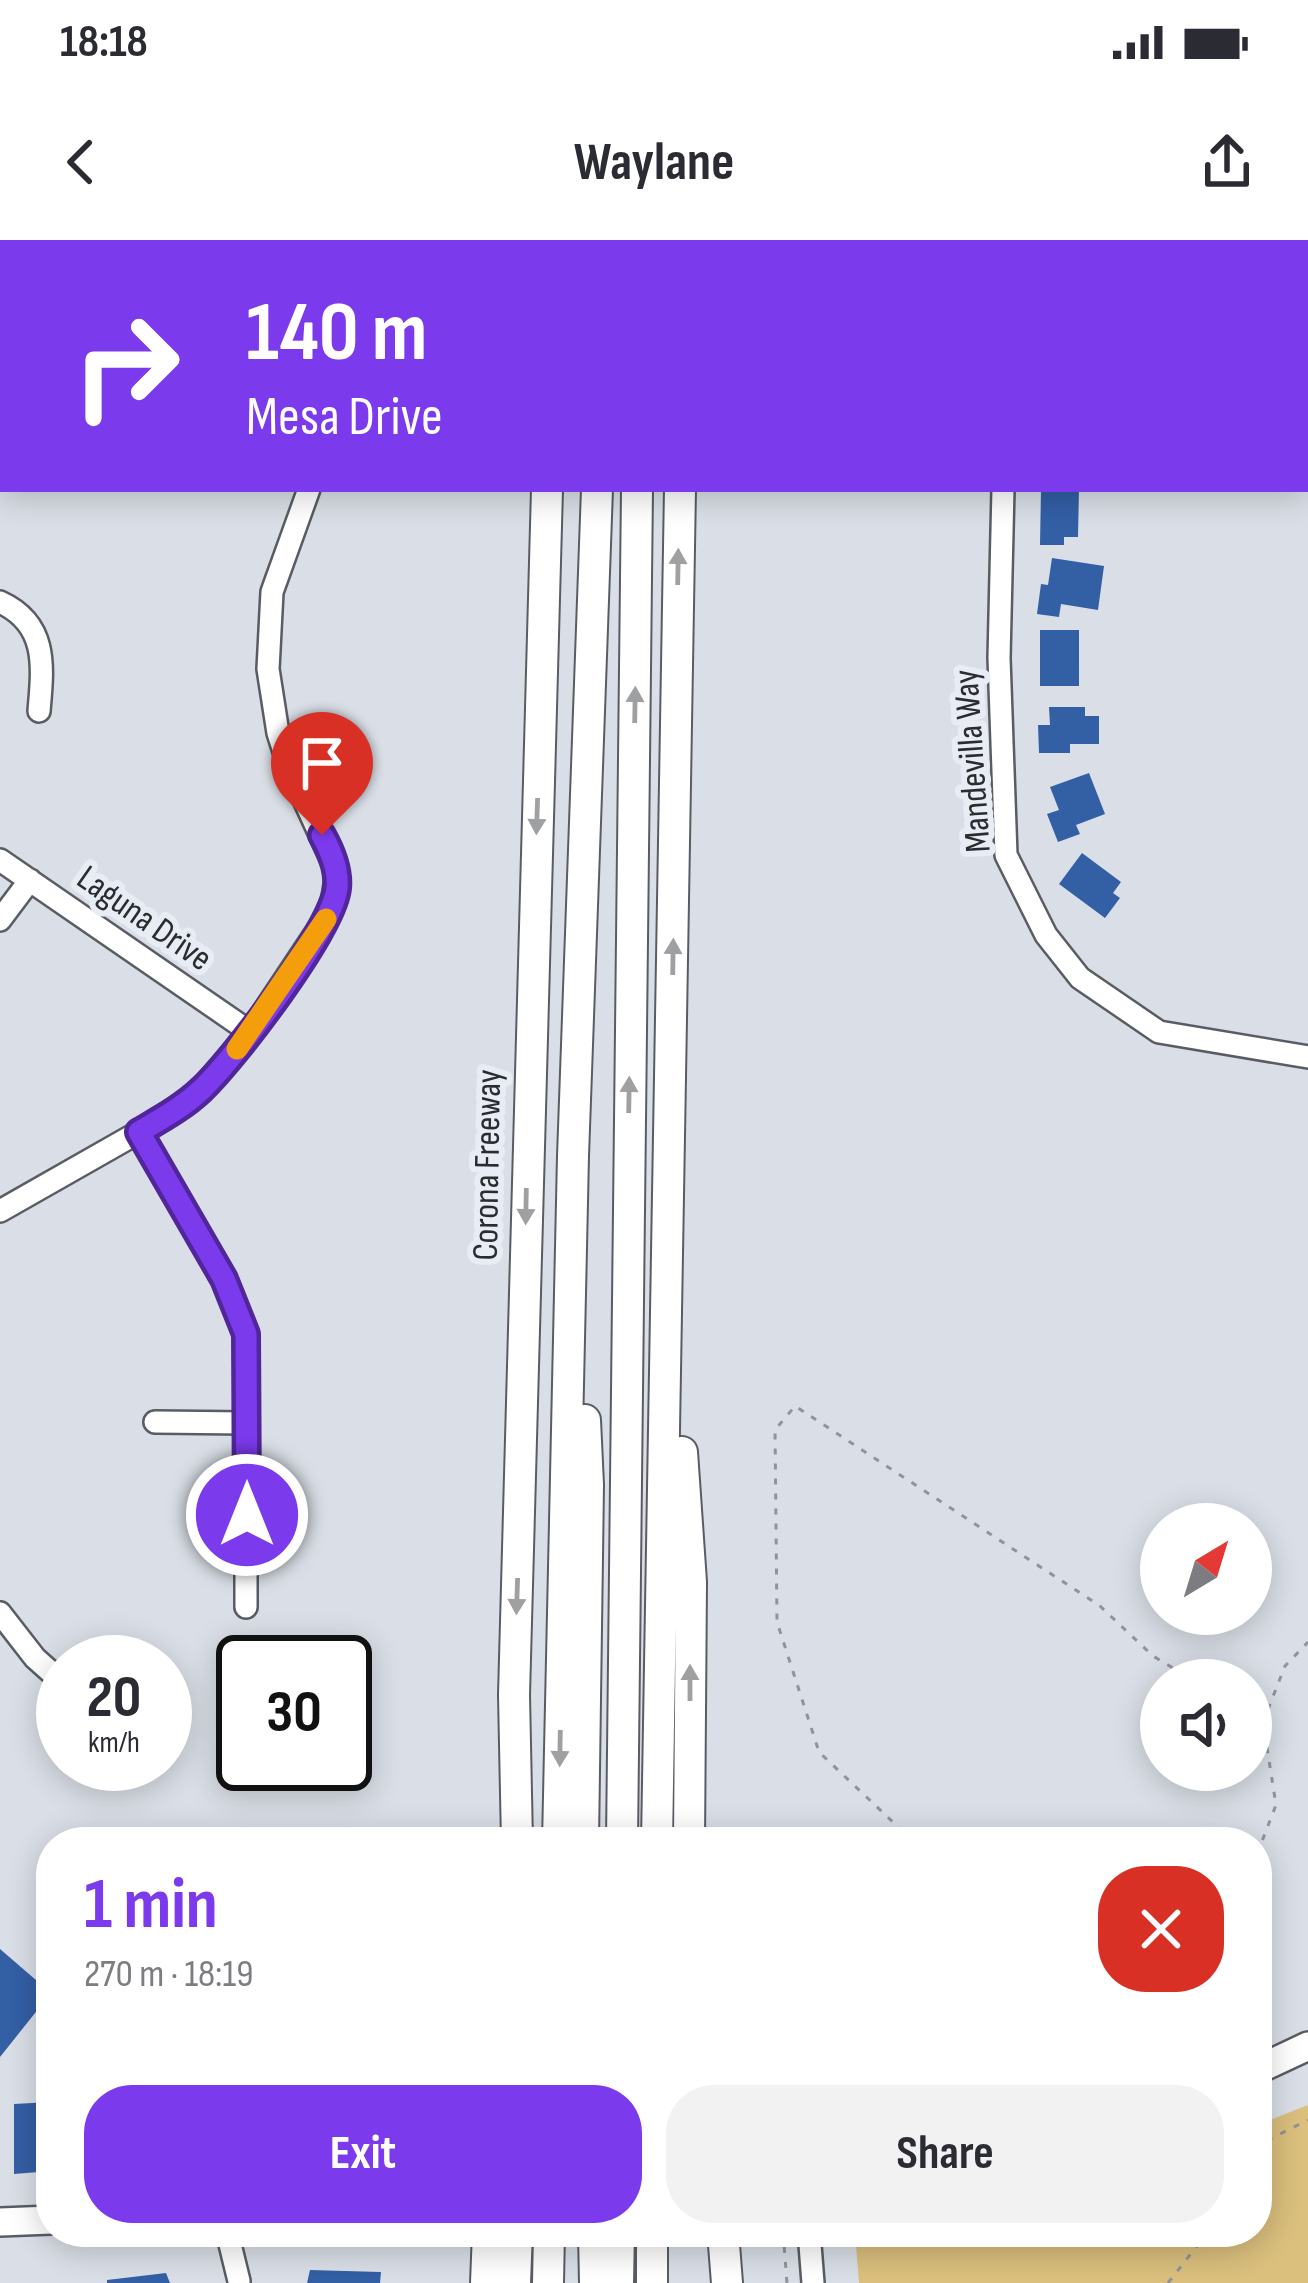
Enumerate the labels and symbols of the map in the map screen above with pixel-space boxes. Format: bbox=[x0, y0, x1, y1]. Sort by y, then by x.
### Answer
one-way arrow bbox=[669, 547, 688, 585]
street label: Mandevilla Way bbox=[945, 668, 1001, 854]
one-way arrow bbox=[625, 685, 645, 723]
pin bbox=[271, 712, 373, 835]
one-way arrow bbox=[527, 798, 546, 836]
street label: Laguna Drive bbox=[68, 857, 220, 981]
one-way arrow bbox=[663, 937, 682, 975]
street label: Corona Freeway bbox=[465, 1069, 511, 1261]
one-way arrow bbox=[620, 1075, 639, 1113]
one-way arrow bbox=[516, 1188, 535, 1226]
position arrow bbox=[184, 1452, 310, 1578]
north arrow bbox=[1140, 1503, 1272, 1635]
one-way arrow bbox=[508, 1578, 527, 1616]
speed limit sign: 30 bbox=[216, 1635, 372, 1791]
one-way arrow bbox=[680, 1663, 700, 1701]
one-way arrow bbox=[550, 1730, 569, 1768]

